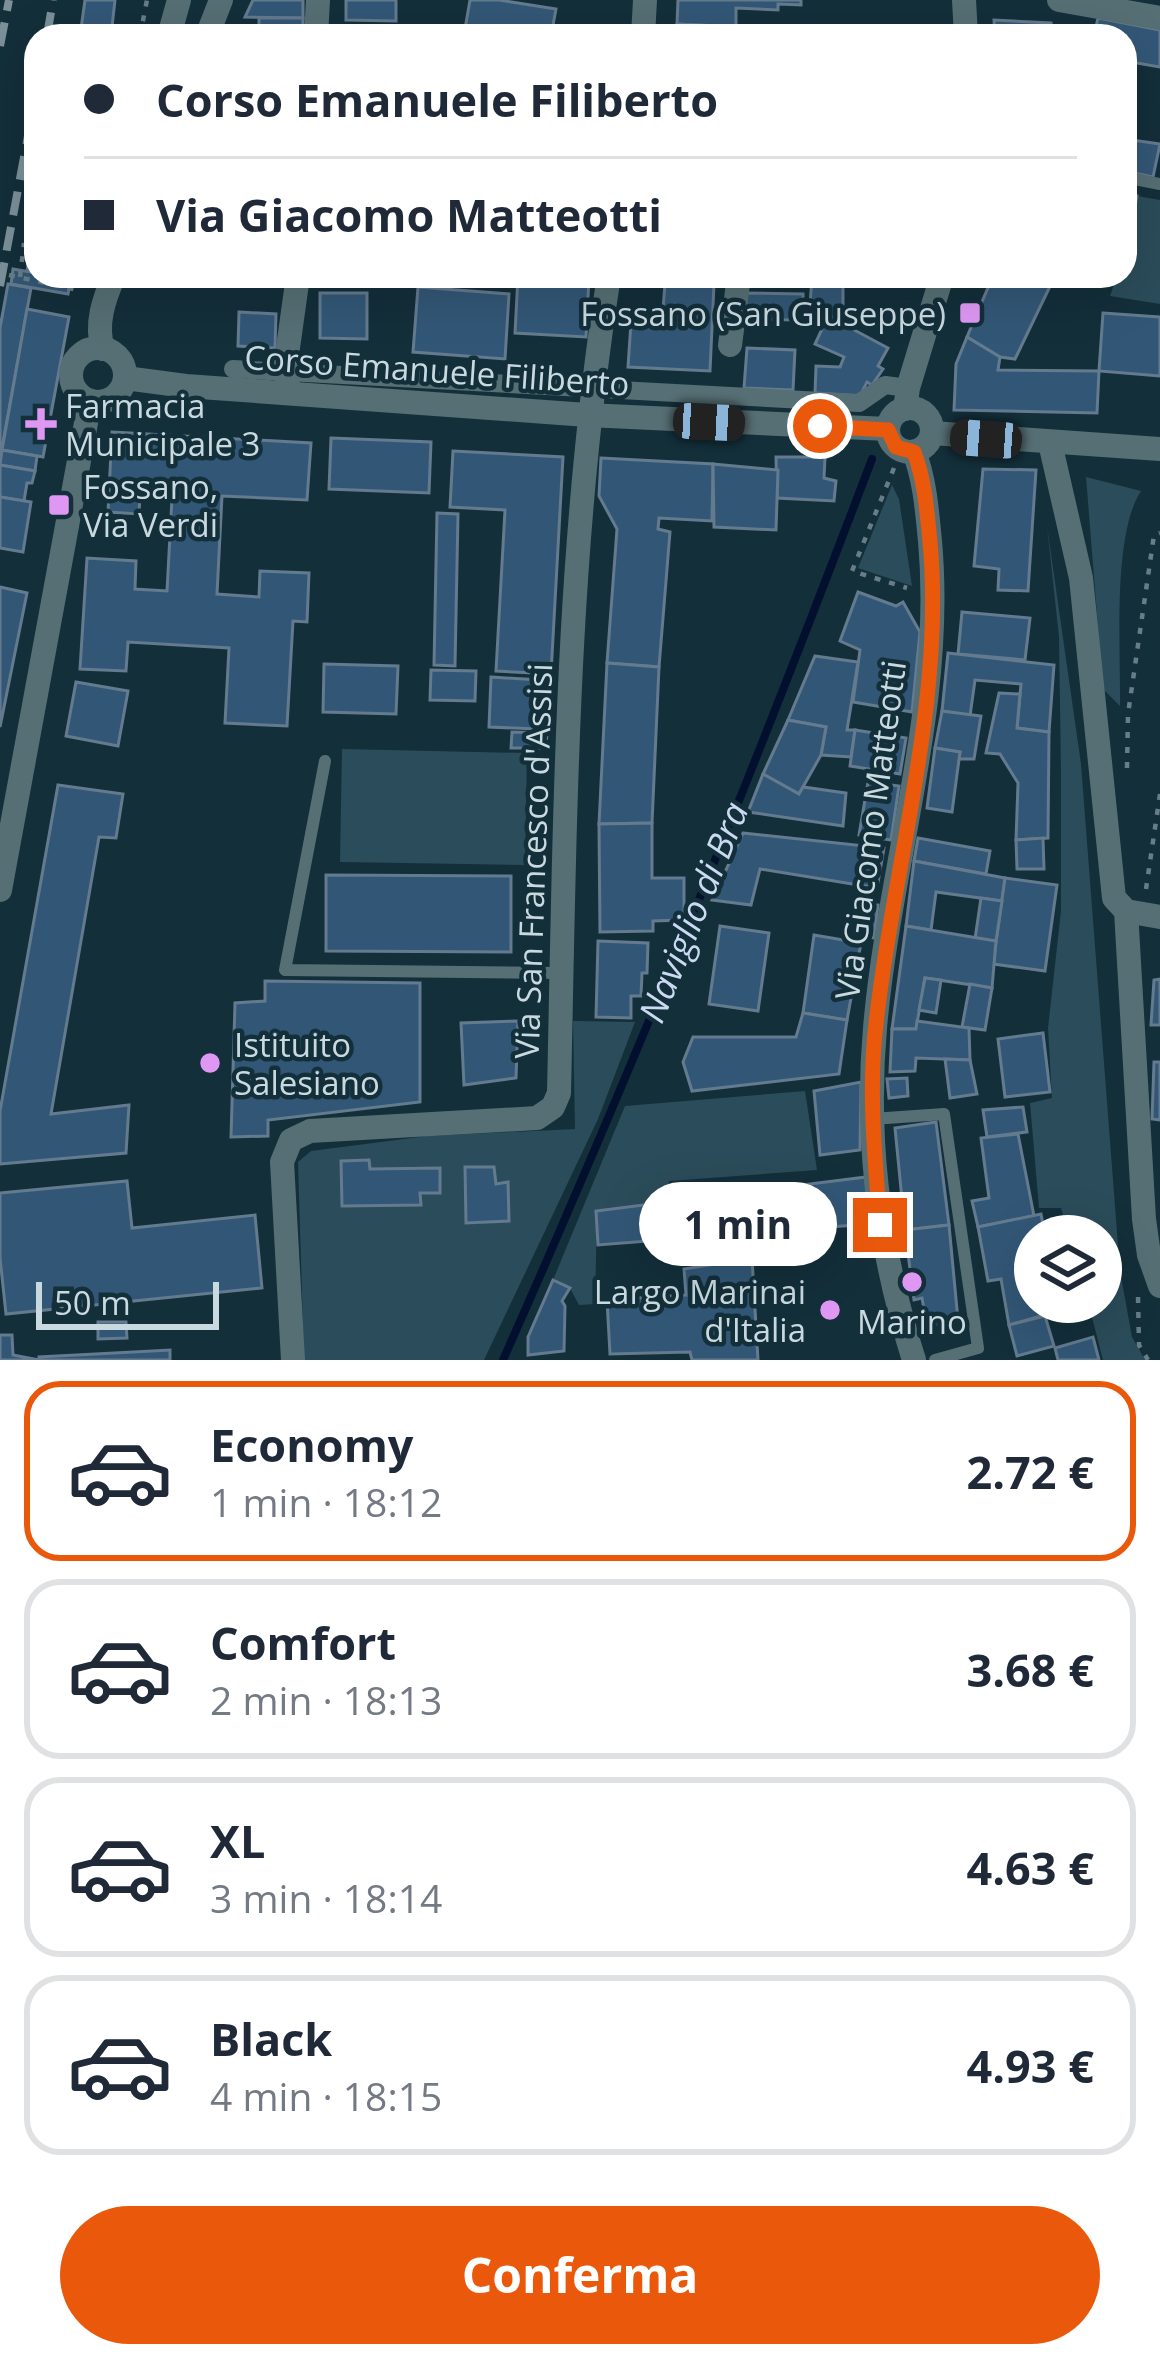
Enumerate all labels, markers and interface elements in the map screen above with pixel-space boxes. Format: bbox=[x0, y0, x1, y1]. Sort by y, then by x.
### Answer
text: Corso Emanuele Filiberto bbox=[156, 69, 718, 130]
text: Via Giacomo Matteotti bbox=[156, 184, 662, 245]
place label: Fossano (San Giuseppe) bbox=[580, 291, 946, 336]
marker: Fossano (San Giuseppe) bbox=[957, 300, 983, 326]
street label: Corso Emanuele Filiberto bbox=[243, 334, 631, 406]
place label: Farmacia Municipale 3 bbox=[65, 383, 260, 466]
route start bbox=[793, 399, 847, 453]
car bbox=[672, 402, 746, 442]
marker: Farmacia Municipale 3 bbox=[28, 411, 54, 437]
car bbox=[949, 419, 1023, 459]
place label: Fossano, Via Verdi bbox=[83, 464, 218, 547]
marker: Fossano, Via Verdi bbox=[46, 492, 72, 518]
street label: Via Giacomo Matteotti bbox=[824, 658, 916, 1002]
street label: Via San Francesco d'Assisi bbox=[504, 662, 562, 1060]
water label: Naviglio di Bra bbox=[627, 795, 759, 1029]
place label: Istituito Salesiano bbox=[234, 1022, 380, 1105]
marker: Istituito Salesiano bbox=[197, 1050, 223, 1076]
callout: 1 min bbox=[640, 1183, 838, 1267]
text: 1 min bbox=[684, 1197, 792, 1250]
route end bbox=[853, 1198, 907, 1252]
map controls bbox=[1014, 1215, 1122, 1323]
button: layers bbox=[1014, 1215, 1122, 1323]
place label: Largo Marinai d'Italia bbox=[594, 1269, 806, 1352]
marker: Marino bbox=[899, 1269, 925, 1295]
scale bar bbox=[36, 1276, 219, 1329]
text: 50 m bbox=[54, 1280, 131, 1325]
marker: Largo Marinai d'Italia bbox=[817, 1297, 843, 1323]
place label: Marino bbox=[857, 1299, 967, 1344]
text: Economy bbox=[210, 1414, 413, 1475]
icon: car bbox=[66, 1417, 174, 1525]
text: 2.72 € bbox=[967, 1441, 1094, 1502]
text: 1 min · 18:12 bbox=[210, 1475, 442, 1528]
text: Comfort bbox=[210, 1612, 396, 1673]
icon: car bbox=[66, 1615, 174, 1723]
text: 3.68 € bbox=[967, 1639, 1094, 1700]
text: 2 min · 18:13 bbox=[210, 1673, 442, 1726]
text: XL bbox=[210, 1810, 265, 1871]
icon: car bbox=[66, 1813, 174, 1921]
text: 4.63 € bbox=[967, 1837, 1094, 1898]
text: 3 min · 18:14 bbox=[210, 1871, 442, 1924]
text: Black bbox=[210, 2008, 332, 2069]
icon: car bbox=[66, 2011, 174, 2119]
text: 4.93 € bbox=[967, 2035, 1094, 2096]
text: 4 min · 18:15 bbox=[210, 2069, 442, 2122]
button: Conferma bbox=[60, 2206, 1100, 2344]

